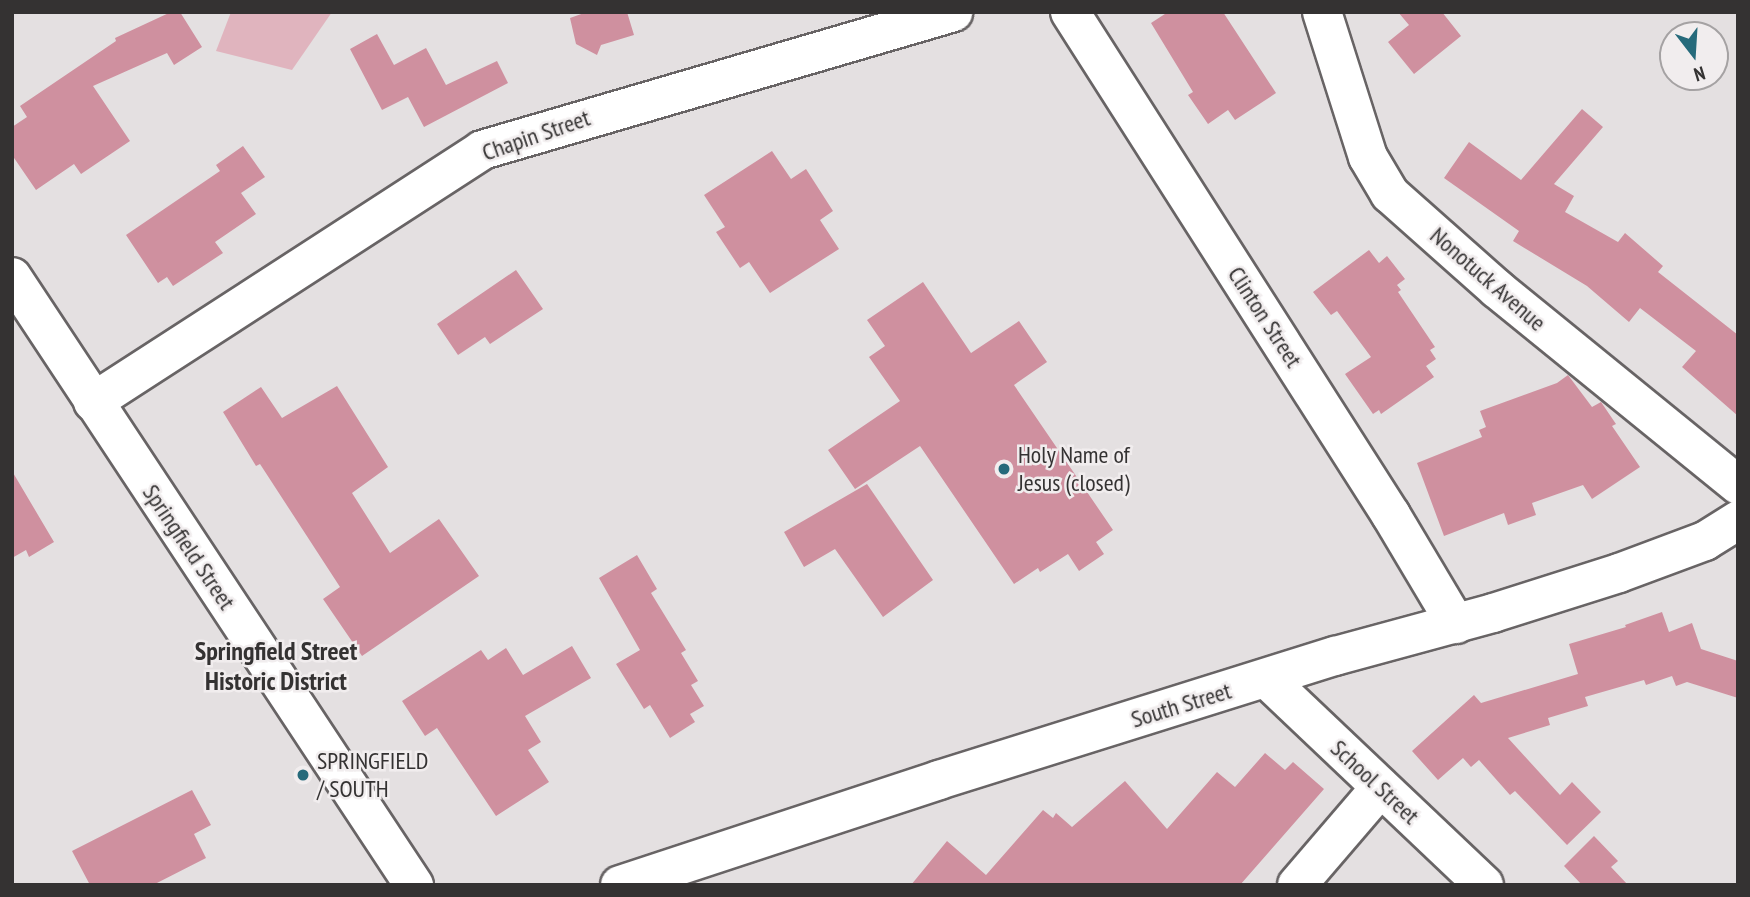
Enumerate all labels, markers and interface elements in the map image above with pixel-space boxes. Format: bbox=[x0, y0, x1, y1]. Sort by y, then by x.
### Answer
north arrow bbox=[1659, 21, 1729, 91]
text: N bbox=[1691, 61, 1708, 87]
street label: Chapin Street bbox=[478, 103, 594, 167]
street label: Nonotuck Avenue bbox=[1424, 221, 1552, 337]
street label: Clinton Street bbox=[1222, 261, 1308, 373]
place label: Holy Name of Jesus (closed) bbox=[1018, 441, 1130, 497]
marker: Holy Name of Jesus (closed) bbox=[996, 461, 1012, 477]
street label: Springfield Street bbox=[137, 479, 241, 615]
district label: Springfield Street Historic District bbox=[195, 635, 357, 696]
street label: South Street bbox=[1128, 676, 1234, 734]
street label: School Street bbox=[1325, 734, 1425, 830]
place label: SPRINGFIELD / SOUTH bbox=[317, 747, 428, 803]
marker: SPRINGFIELD / SOUTH bbox=[295, 767, 311, 783]

